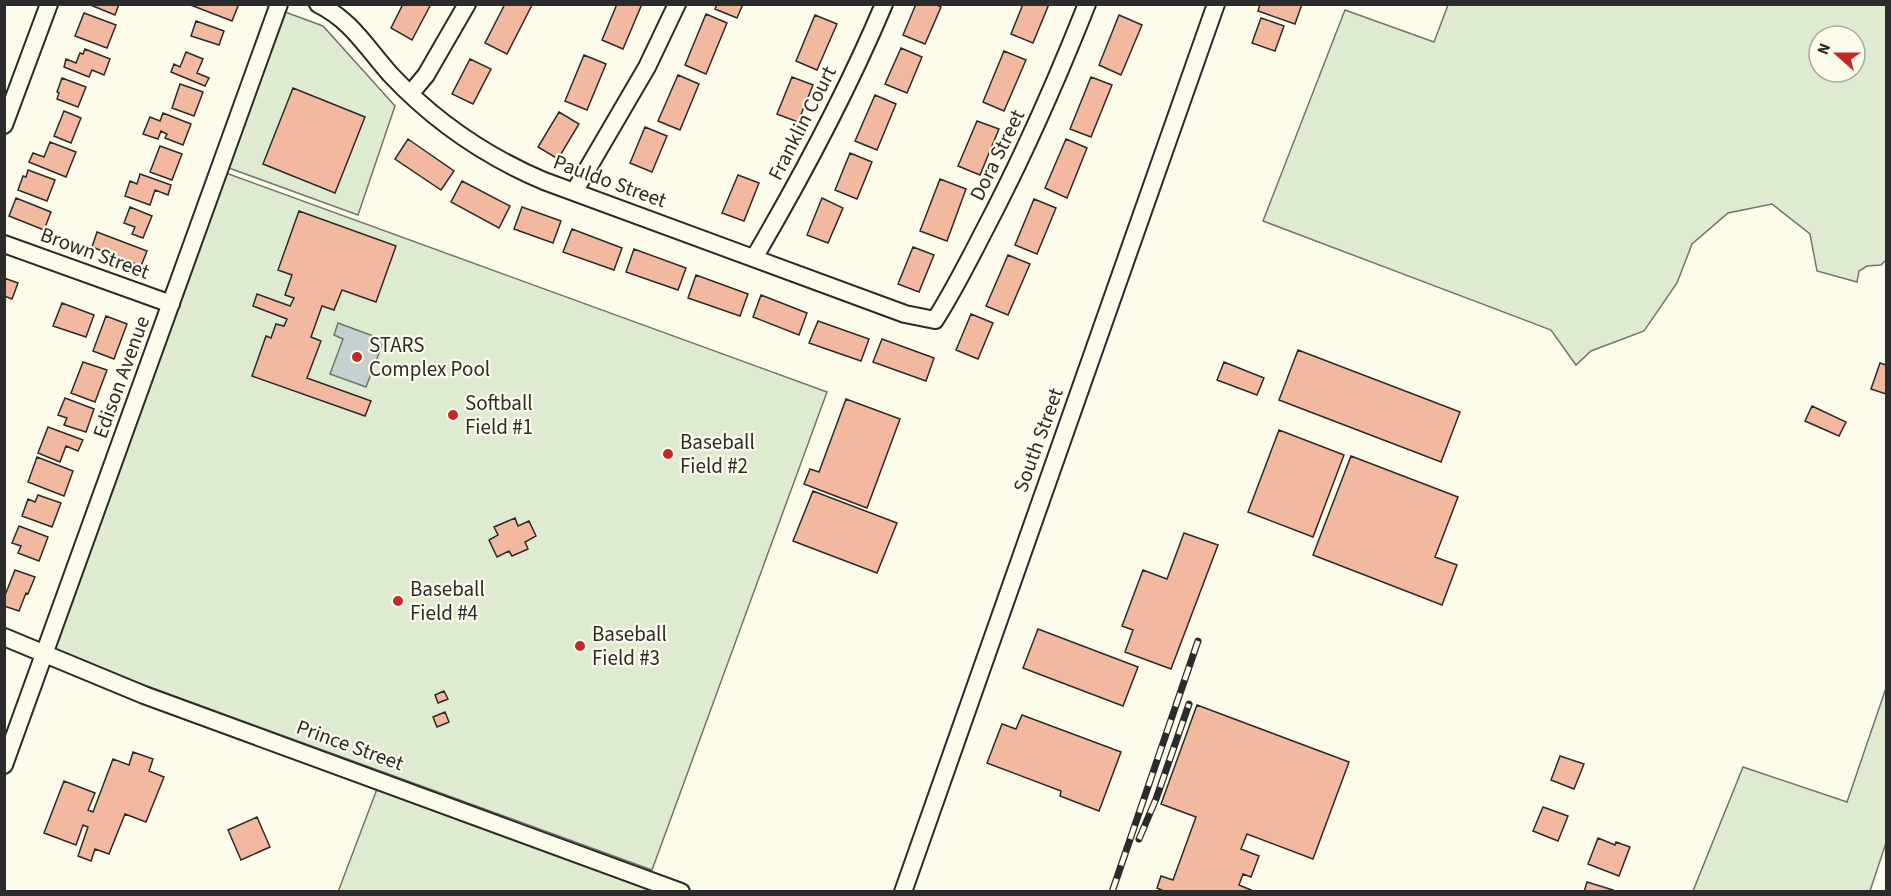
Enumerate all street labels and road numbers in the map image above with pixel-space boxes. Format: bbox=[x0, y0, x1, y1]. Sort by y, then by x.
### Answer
street label: Franklin Court bbox=[760, 61, 844, 185]
street label: Dora Street bbox=[962, 104, 1032, 206]
street label: Pauldo Street bbox=[549, 147, 671, 215]
street label: Brown Street bbox=[36, 219, 154, 287]
street label: Edison Avenue bbox=[85, 312, 157, 442]
street label: South Street bbox=[1005, 383, 1071, 497]
street label: Prince Street bbox=[292, 712, 408, 778]

